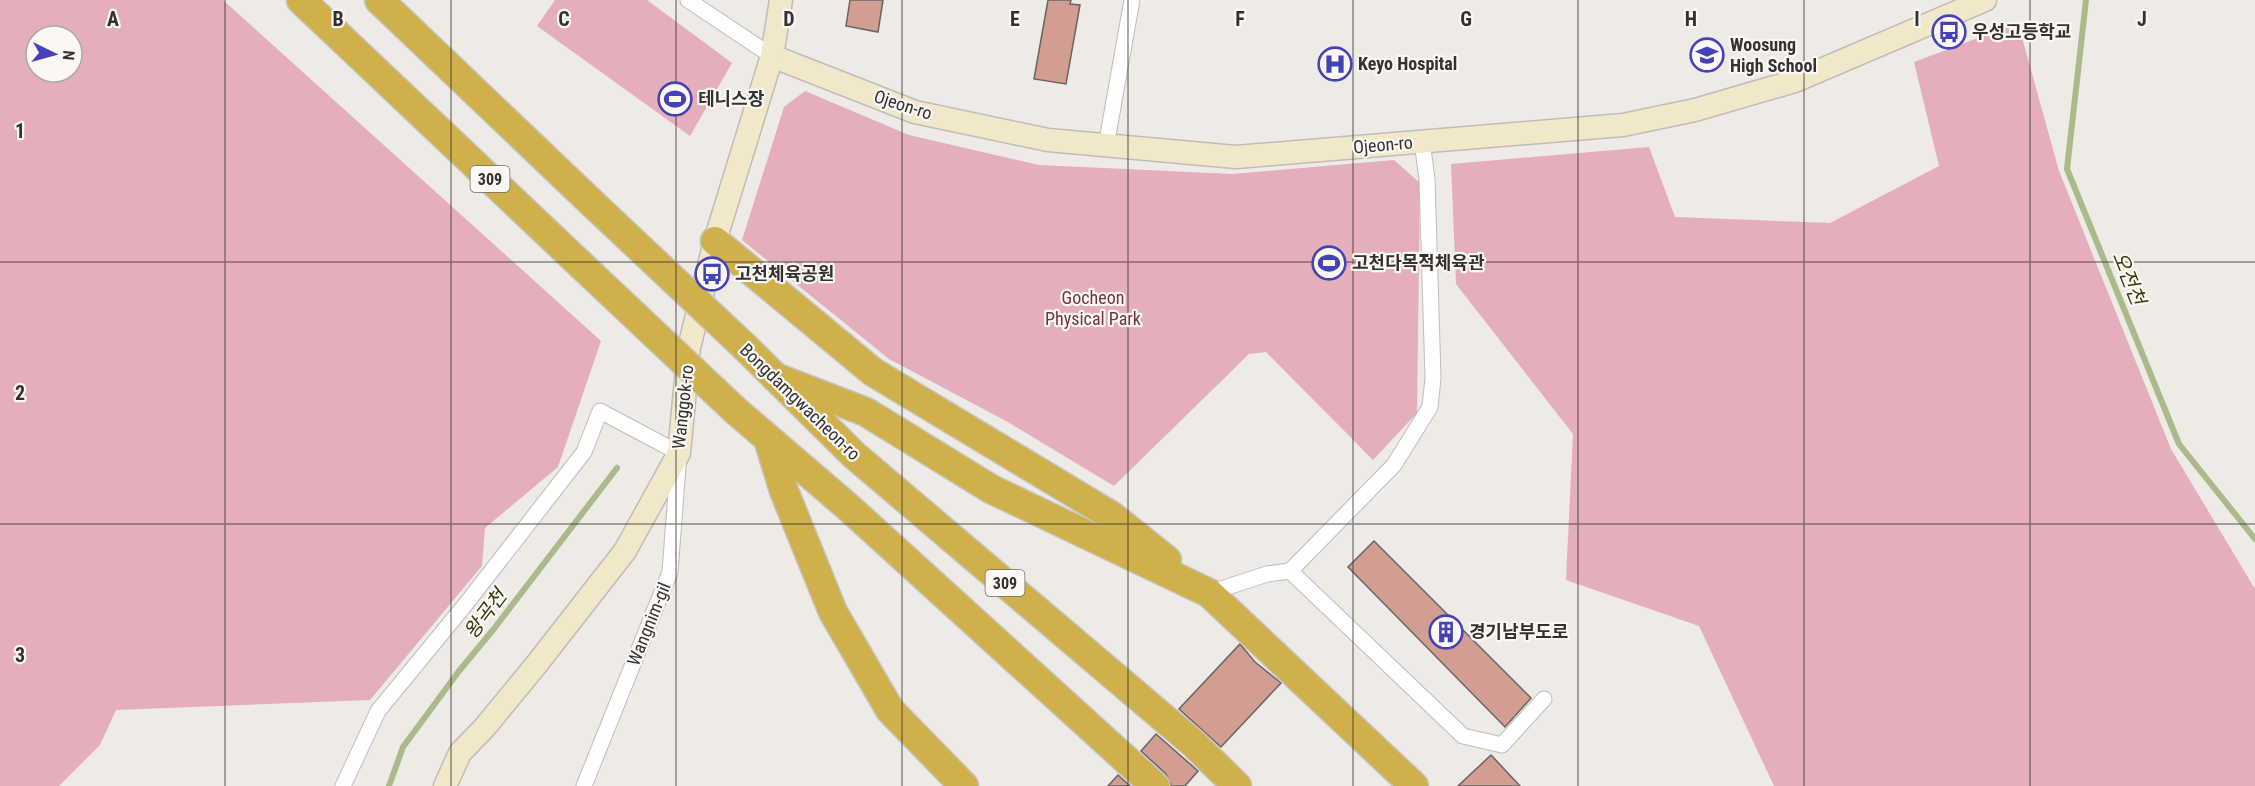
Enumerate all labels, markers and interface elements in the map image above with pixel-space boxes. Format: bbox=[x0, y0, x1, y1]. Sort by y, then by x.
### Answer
text: A bbox=[107, 7, 119, 31]
text: B bbox=[332, 7, 344, 31]
text: C bbox=[558, 7, 570, 31]
text: D bbox=[783, 7, 795, 31]
text: E bbox=[1010, 7, 1020, 31]
text: F bbox=[1235, 7, 1245, 31]
text: G bbox=[1460, 7, 1472, 31]
text: H bbox=[1685, 7, 1697, 31]
text: I bbox=[1914, 7, 1920, 31]
text: J bbox=[2137, 7, 2147, 31]
bus stop icon: 우성고등학교 bbox=[1931, 14, 1967, 50]
place label: 우성고등학교 bbox=[1972, 21, 2071, 42]
north arrow bbox=[24, 24, 84, 84]
place label: Woosung High School bbox=[1730, 34, 1817, 76]
school or university icon: Woosung High School bbox=[1689, 37, 1725, 73]
hospital icon: Keyo Hospital bbox=[1317, 46, 1353, 82]
text: N bbox=[59, 50, 78, 61]
place label: Keyo Hospital bbox=[1358, 53, 1457, 74]
sports icon: 테니스장 bbox=[657, 81, 693, 117]
street label: Ojeon-ro bbox=[871, 85, 935, 124]
place label: 테니스장 bbox=[698, 88, 765, 109]
text: 1 bbox=[15, 119, 25, 143]
street label: Ojeon-ro bbox=[1352, 131, 1414, 158]
road number: 309 bbox=[470, 166, 510, 192]
sports icon: 고천다목적체육관 bbox=[1311, 245, 1347, 281]
water label: 오전천 bbox=[2108, 248, 2151, 310]
place label: 고천다목적체육관 bbox=[1352, 252, 1485, 273]
bus stop icon: 고천체육공원 bbox=[694, 256, 730, 292]
place label: 고천체육공원 bbox=[735, 263, 834, 284]
park label: Gocheon Physical Park bbox=[1045, 287, 1141, 329]
street label: Bongdamgwacheon-ro bbox=[736, 339, 865, 464]
street label: Wanggok-ro bbox=[668, 364, 697, 450]
text: 2 bbox=[15, 381, 25, 405]
road number: 309 bbox=[986, 570, 1024, 596]
street label: Wangnim-gil bbox=[622, 579, 675, 668]
water label: 왕곡천 bbox=[459, 583, 513, 643]
building icon: 경기남부도로 bbox=[1428, 614, 1464, 650]
place label: 경기남부도로 bbox=[1469, 621, 1568, 642]
text: 3 bbox=[15, 643, 25, 667]

